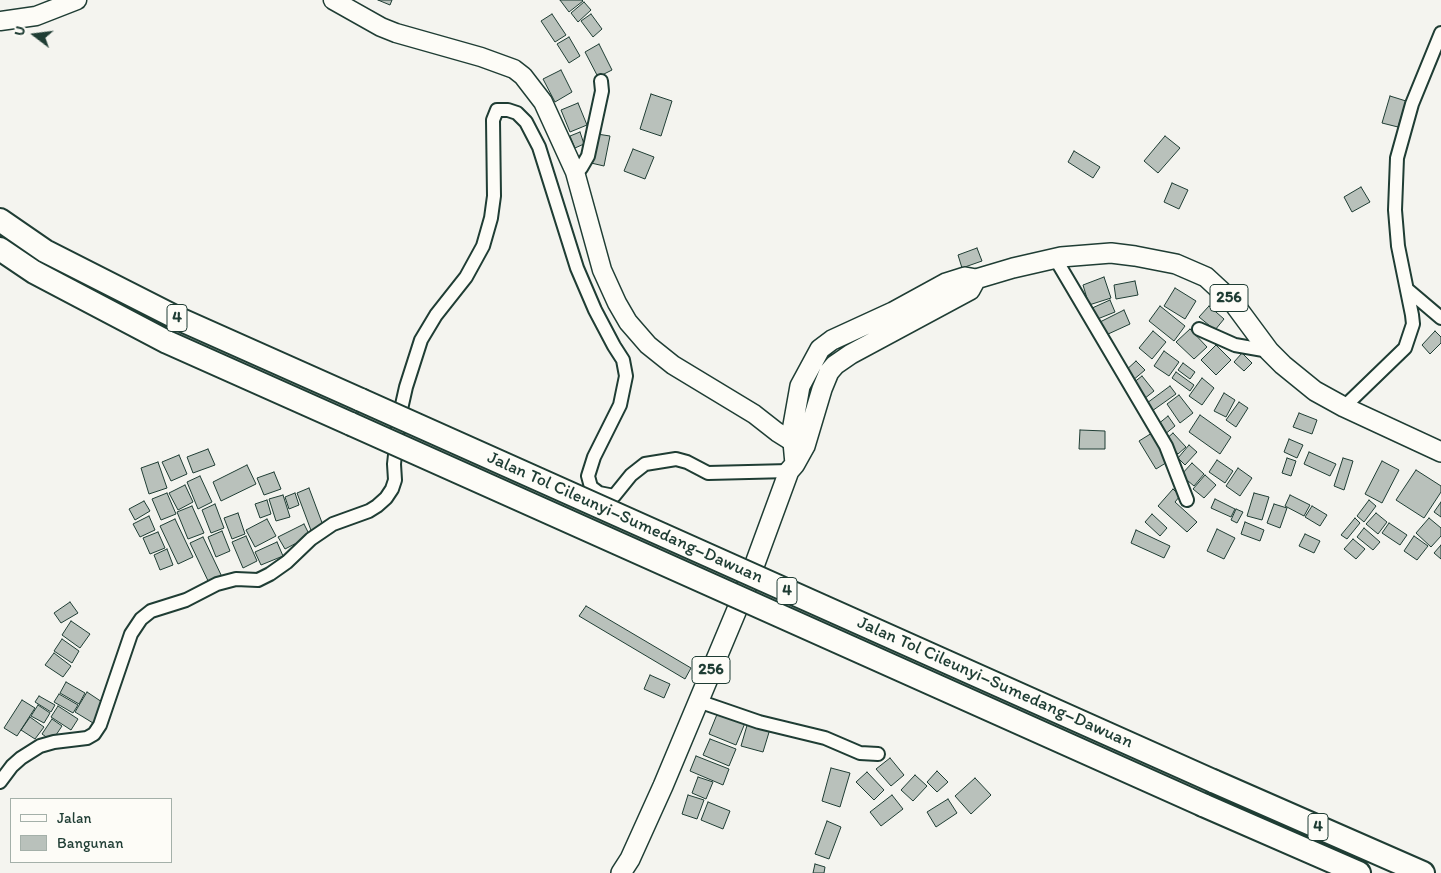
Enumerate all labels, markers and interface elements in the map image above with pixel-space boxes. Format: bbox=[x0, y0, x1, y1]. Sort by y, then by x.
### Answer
north arrow bbox=[10, 10, 60, 60]
text: U bbox=[11, 24, 29, 38]
road number: 256 bbox=[1210, 284, 1248, 312]
road number: 4 bbox=[167, 304, 187, 332]
street label: Jalan Tol Cileunyi–Sumedang–Dawuan bbox=[484, 447, 766, 589]
road number: 4 bbox=[777, 578, 797, 604]
street label: Jalan Tol Cileunyi–Sumedang–Dawuan bbox=[854, 612, 1136, 754]
road number: 256 bbox=[692, 656, 730, 684]
legend bbox=[10, 798, 172, 863]
text: Jalan bbox=[57, 809, 91, 827]
road number: 4 bbox=[1308, 814, 1328, 840]
text: Bangunan bbox=[57, 834, 124, 852]

